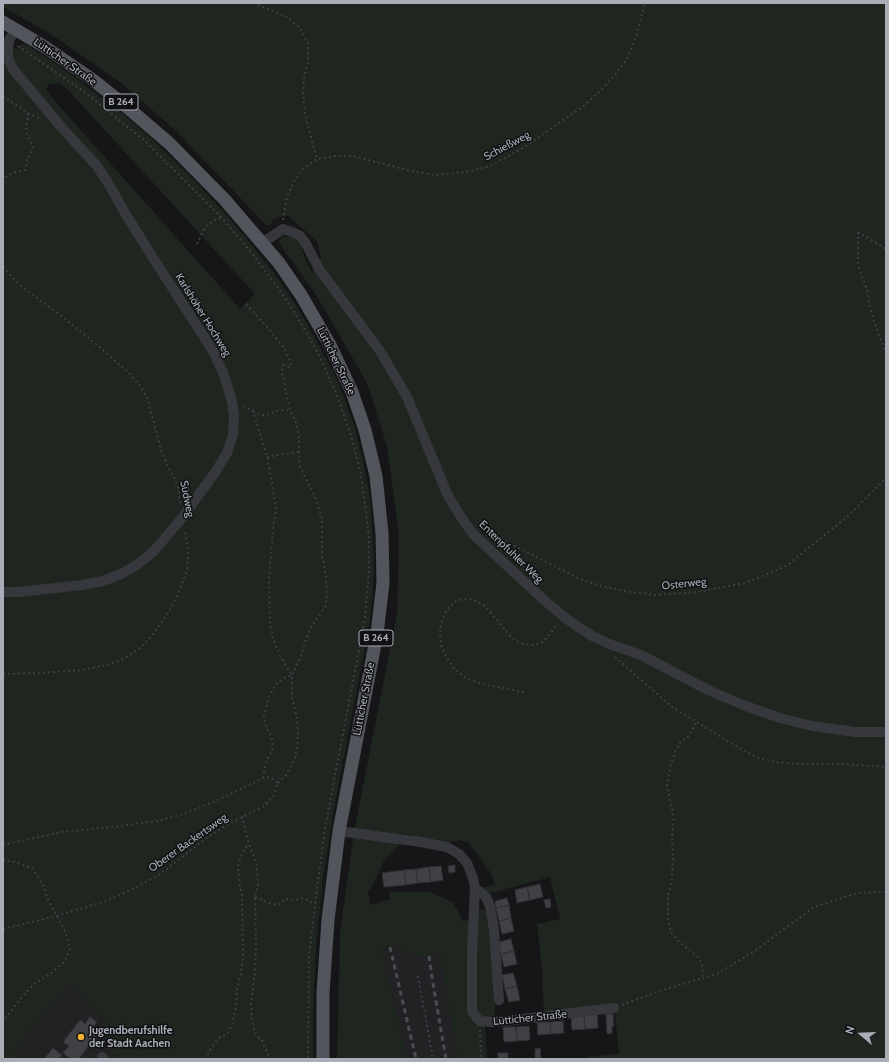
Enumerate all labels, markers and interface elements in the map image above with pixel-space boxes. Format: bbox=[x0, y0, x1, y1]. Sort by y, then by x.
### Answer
street label: Lütticher Straße bbox=[31, 35, 99, 89]
road number: B 264 bbox=[104, 94, 138, 110]
street label: Schießweg bbox=[482, 128, 532, 164]
street label: Karlshöher Hochweg bbox=[172, 271, 234, 359]
street label: Lütticher Straße bbox=[314, 325, 358, 397]
street label: Südweg bbox=[177, 479, 197, 519]
street label: Entenpfuhler Weg bbox=[476, 518, 546, 586]
street label: Osterweg bbox=[661, 575, 707, 593]
road number: B 264 bbox=[359, 630, 393, 646]
street label: Lütticher Straße bbox=[350, 661, 378, 737]
street label: Oberer Backertsweg bbox=[146, 811, 230, 875]
street label: Lütticher Straße bbox=[492, 1008, 568, 1028]
north arrow bbox=[841, 1014, 881, 1054]
place label: Jugendberufshilfe der Stadt Aachen bbox=[89, 1024, 172, 1050]
text: N bbox=[842, 1024, 858, 1036]
marker: Jugendberufshilfe der Stadt Aachen bbox=[76, 1032, 86, 1042]

